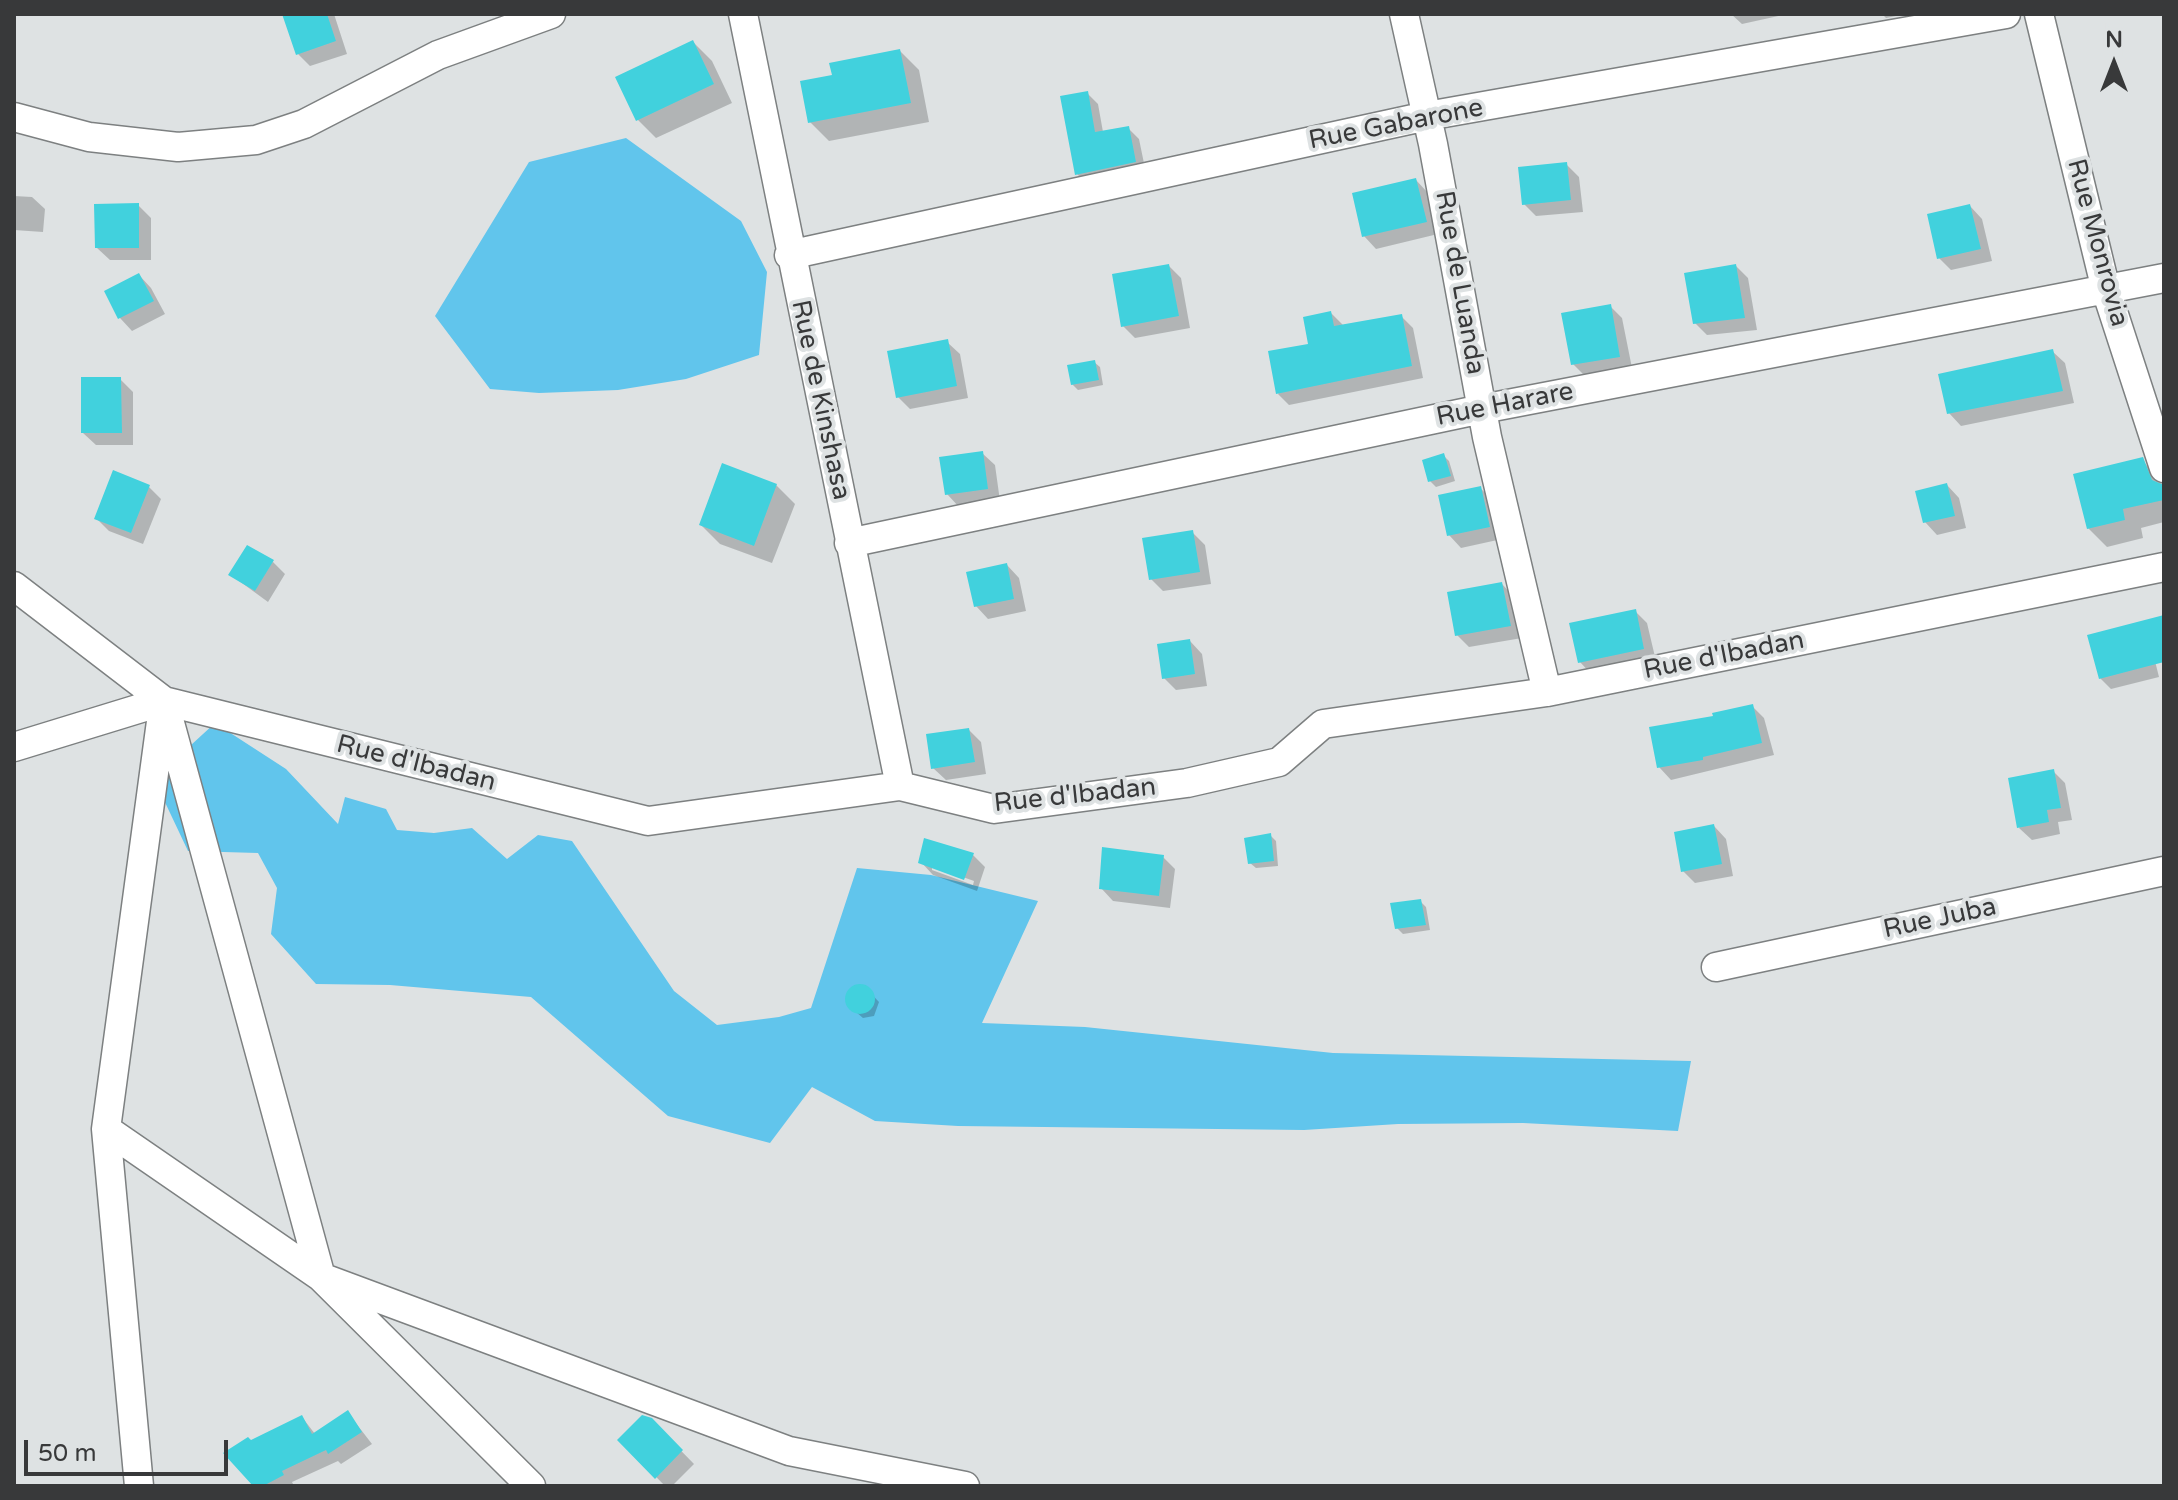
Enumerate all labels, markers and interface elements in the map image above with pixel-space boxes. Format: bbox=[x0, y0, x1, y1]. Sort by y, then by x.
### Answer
north arrow bbox=[2074, 24, 2154, 104]
text: N bbox=[2105, 27, 2123, 53]
street label: Rue Gabarone bbox=[1306, 93, 1486, 157]
street label: Rue Monrovia bbox=[2060, 156, 2134, 330]
street label: Rue de Luanda bbox=[1427, 189, 1491, 377]
street label: Rue de Kinshasa bbox=[784, 297, 856, 503]
street label: Rue Harare bbox=[1434, 376, 1576, 434]
street label: Rue d'Ibadan bbox=[1641, 625, 1807, 687]
street label: Rue d'Ibadan bbox=[333, 729, 499, 799]
street label: Rue d'Ibadan bbox=[992, 772, 1158, 820]
street label: Rue Juba bbox=[1881, 892, 1999, 946]
scale bar bbox=[28, 1424, 232, 1474]
text: 50 m bbox=[38, 1439, 96, 1468]

